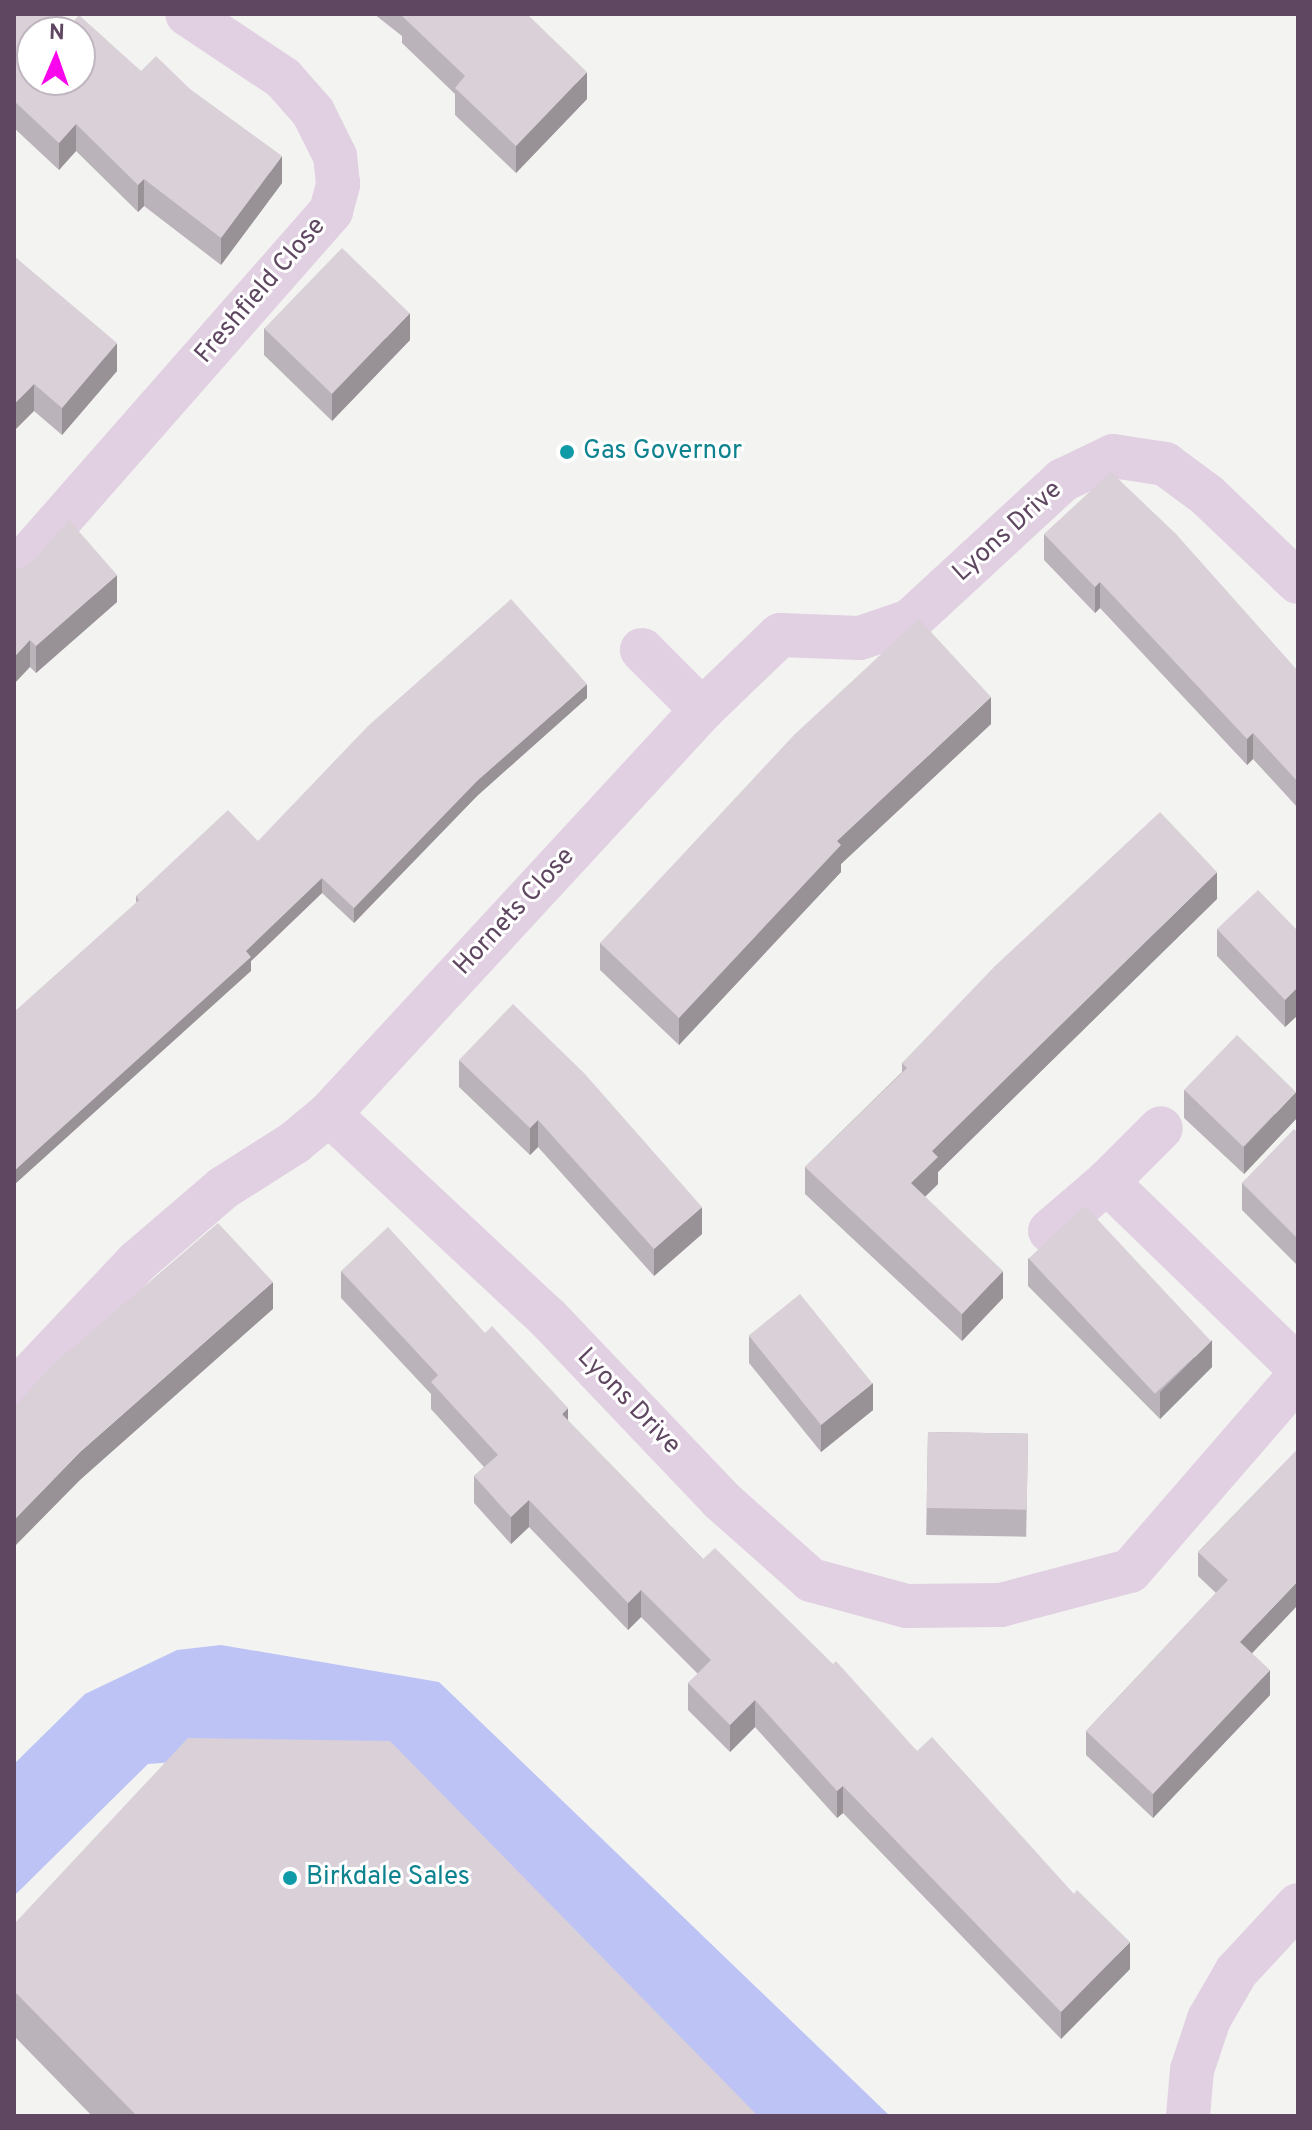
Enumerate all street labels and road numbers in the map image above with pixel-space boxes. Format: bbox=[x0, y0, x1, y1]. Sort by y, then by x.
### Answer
street label: Freshfield Close bbox=[189, 212, 333, 370]
street label: Lyons Drive bbox=[947, 475, 1069, 589]
street label: Hornets Close bbox=[448, 842, 582, 982]
street label: Lyons Drive bbox=[570, 1342, 686, 1462]

